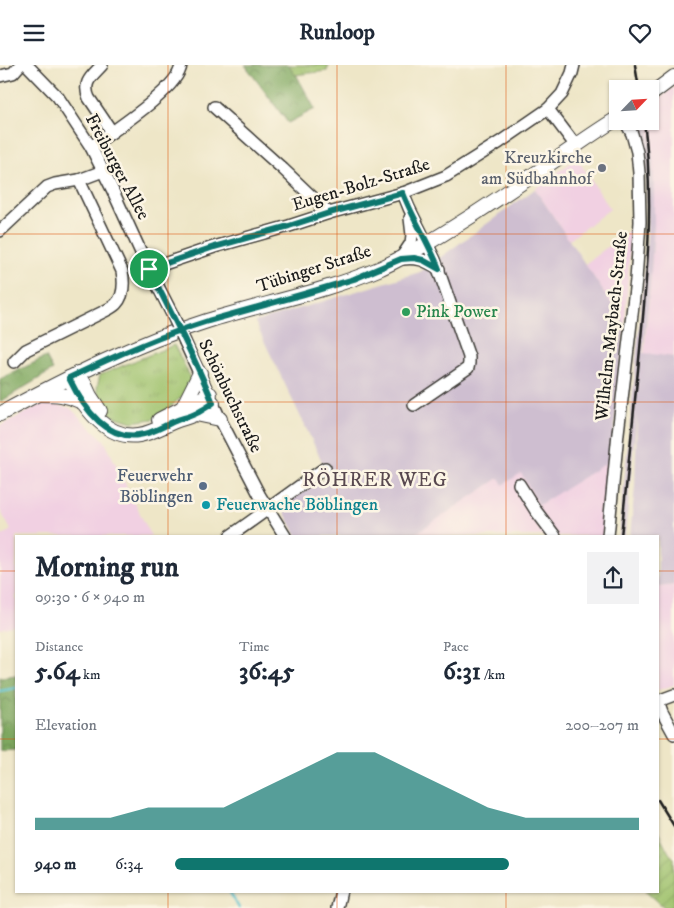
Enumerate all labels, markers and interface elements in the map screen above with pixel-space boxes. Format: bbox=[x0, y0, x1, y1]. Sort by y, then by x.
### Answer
icon: menu bbox=[20, 19, 48, 47]
text: Runloop bbox=[299, 19, 375, 46]
icon: heart bbox=[626, 19, 654, 47]
north arrow bbox=[609, 80, 659, 130]
map controls bbox=[609, 80, 659, 130]
street label: Freiburger Allee bbox=[80, 110, 154, 224]
place label: Kreuzkirche am Südbahnhof bbox=[481, 147, 595, 190]
street label: Eugen-Bolz-Straße bbox=[289, 154, 433, 216]
marker: Kreuzkirche am Südbahnhof bbox=[596, 162, 608, 174]
street label: Wilhelm-Maybach-Straße bbox=[591, 230, 633, 423]
street label: Tübinger Straße bbox=[254, 240, 374, 298]
pin bbox=[128, 248, 170, 290]
icon: arrive bbox=[135, 255, 163, 283]
place label: Pink Power bbox=[416, 301, 498, 323]
marker: Pink Power bbox=[400, 306, 412, 318]
street label: Schönbuchstraße bbox=[193, 336, 267, 456]
place label: Feuerwehr Böblingen bbox=[117, 465, 194, 508]
district label: RÖHRER WEG bbox=[302, 468, 448, 493]
marker: Feuerwehr Böblingen bbox=[197, 480, 209, 492]
place label: Feuerwache Böblingen bbox=[216, 494, 379, 516]
marker: Feuerwache Böblingen bbox=[200, 499, 212, 511]
text: Morning run bbox=[35, 550, 179, 585]
button: share bbox=[587, 552, 639, 604]
text: 09:30 · 6 × 940 m bbox=[35, 587, 145, 607]
text: Distance bbox=[35, 638, 83, 656]
text: Time bbox=[239, 638, 269, 656]
text: Pace bbox=[443, 638, 469, 656]
text: 5.64 bbox=[35, 656, 80, 687]
text: 36:45 bbox=[239, 656, 295, 687]
text: 6:31 bbox=[443, 656, 481, 687]
text: km bbox=[80, 666, 100, 684]
text: /km bbox=[481, 666, 505, 684]
text: Elevation bbox=[35, 715, 97, 735]
text: 200–207 m bbox=[565, 715, 639, 735]
text: 940 m bbox=[35, 854, 76, 874]
text: 6:34 bbox=[115, 854, 143, 874]

